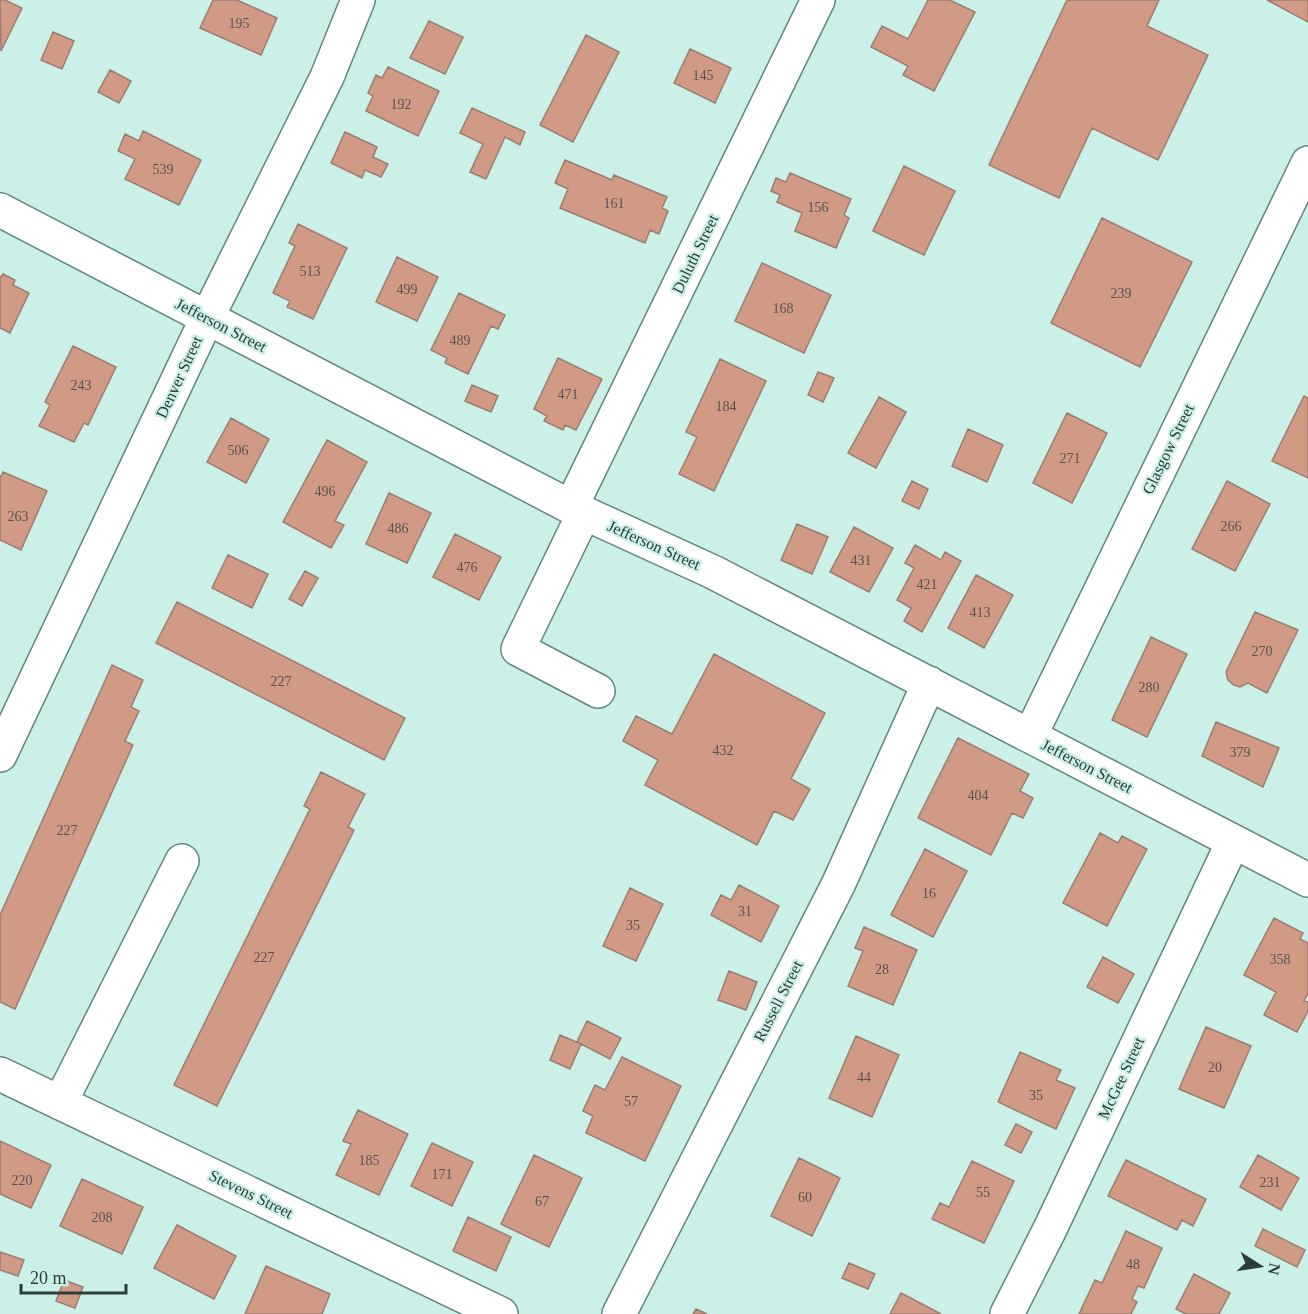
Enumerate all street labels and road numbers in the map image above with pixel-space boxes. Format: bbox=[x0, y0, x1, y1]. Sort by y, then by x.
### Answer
street label: Duluth Street bbox=[669, 211, 722, 296]
street label: Jefferson Street bbox=[173, 295, 270, 355]
street label: Denver Street bbox=[153, 333, 206, 421]
street label: Glasgow Street bbox=[1139, 401, 1198, 497]
street label: Jefferson Street bbox=[605, 517, 703, 573]
street label: Jefferson Street bbox=[1039, 736, 1136, 796]
street label: Russell Street bbox=[750, 957, 806, 1044]
street label: McGee Street bbox=[1095, 1034, 1148, 1122]
street label: Stevens Street bbox=[206, 1166, 296, 1222]

